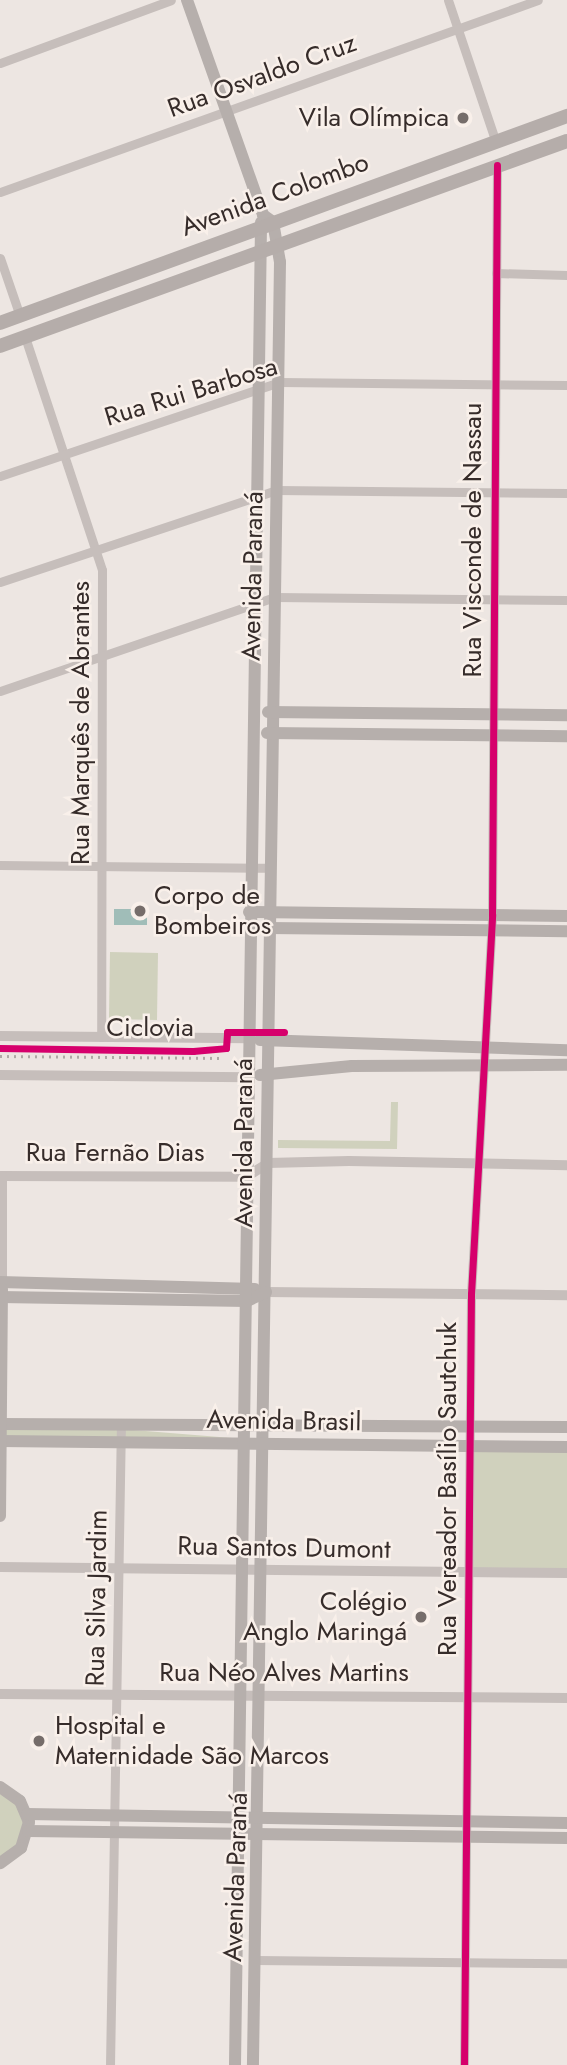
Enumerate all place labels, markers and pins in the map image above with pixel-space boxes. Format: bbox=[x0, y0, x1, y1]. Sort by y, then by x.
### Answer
place label: Vila Olímpica bbox=[299, 102, 449, 134]
marker: Vila Olímpica bbox=[455, 110, 471, 126]
place label: Corpo de Bombeiros bbox=[154, 880, 271, 942]
marker: Corpo de Bombeiros bbox=[132, 903, 148, 919]
place label: Colégio Anglo Maringá bbox=[243, 1586, 407, 1648]
marker: Colégio Anglo Maringá bbox=[413, 1609, 429, 1625]
place label: Hospital e Maternidade São Marcos bbox=[55, 1710, 329, 1772]
marker: Hospital e Maternidade São Marcos bbox=[29, 1731, 49, 1751]

